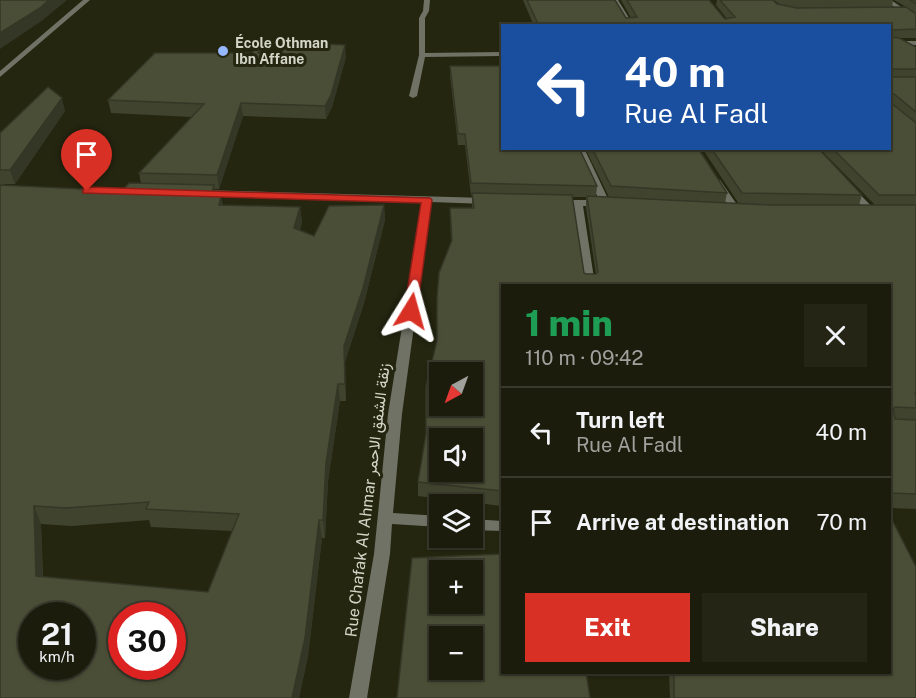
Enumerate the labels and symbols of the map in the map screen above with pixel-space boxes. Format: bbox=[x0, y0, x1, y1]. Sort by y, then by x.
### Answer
place label: École Othman Ibn Affane bbox=[235, 34, 328, 67]
marker: École Othman Ibn Affane bbox=[216, 44, 230, 58]
pin bbox=[61, 129, 112, 191]
position arrow bbox=[379, 279, 443, 343]
street label: Rue Chafak Al Ahmar زنقة الشفق الاحمر bbox=[341, 362, 395, 638]
north arrow bbox=[429, 362, 483, 416]
speed limit sign: 30 bbox=[108, 602, 186, 680]

